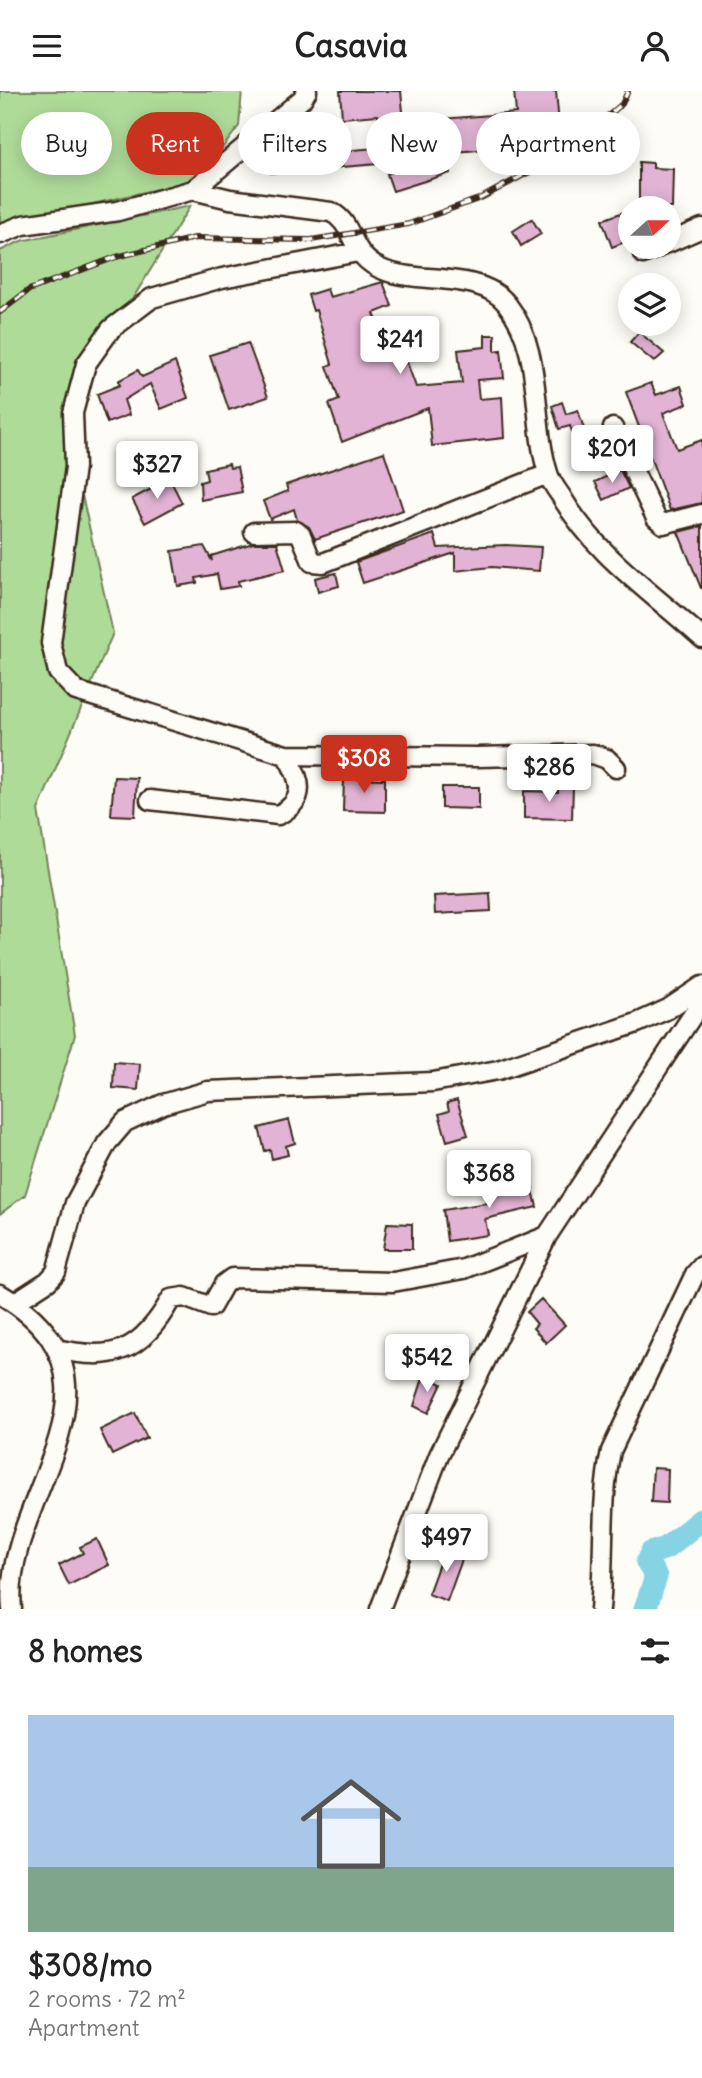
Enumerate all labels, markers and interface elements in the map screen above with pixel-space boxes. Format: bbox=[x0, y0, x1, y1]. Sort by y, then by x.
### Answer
text: Casavia bbox=[295, 25, 407, 66]
icon: menu bbox=[28, 27, 66, 65]
icon: person bbox=[636, 27, 674, 65]
chip: Buy bbox=[21, 112, 112, 175]
chip: Rent bbox=[126, 112, 224, 175]
chip: Filters bbox=[238, 112, 352, 175]
chip: New bbox=[366, 112, 462, 175]
chip: Apartment bbox=[476, 112, 640, 175]
north arrow bbox=[618, 196, 681, 259]
map controls bbox=[618, 196, 681, 336]
button: layers bbox=[618, 273, 681, 336]
pin: $241 bbox=[359, 317, 441, 376]
text: $241 bbox=[376, 324, 424, 353]
pin: $201 bbox=[571, 425, 653, 485]
text: $201 bbox=[587, 433, 637, 462]
pin: $327 bbox=[116, 441, 198, 501]
text: $327 bbox=[132, 449, 182, 478]
pin: $308 bbox=[323, 735, 405, 795]
text: $308 bbox=[337, 743, 391, 772]
pin: $286 bbox=[508, 745, 590, 804]
text: $286 bbox=[523, 752, 575, 781]
pin: $368 bbox=[448, 1151, 530, 1210]
text: $368 bbox=[463, 1158, 515, 1187]
pin: $542 bbox=[386, 1335, 468, 1394]
text: $542 bbox=[401, 1342, 453, 1371]
pin: $497 bbox=[405, 1515, 487, 1574]
text: $497 bbox=[421, 1522, 471, 1551]
text: 8 homes bbox=[28, 1632, 143, 1670]
icon: filters bbox=[636, 1632, 674, 1670]
icon: home bbox=[288, 1761, 414, 1887]
text: $308/mo bbox=[28, 1946, 152, 1984]
text: 2 rooms · 72 m² bbox=[28, 1984, 186, 2013]
text: Apartment bbox=[28, 2013, 140, 2042]

